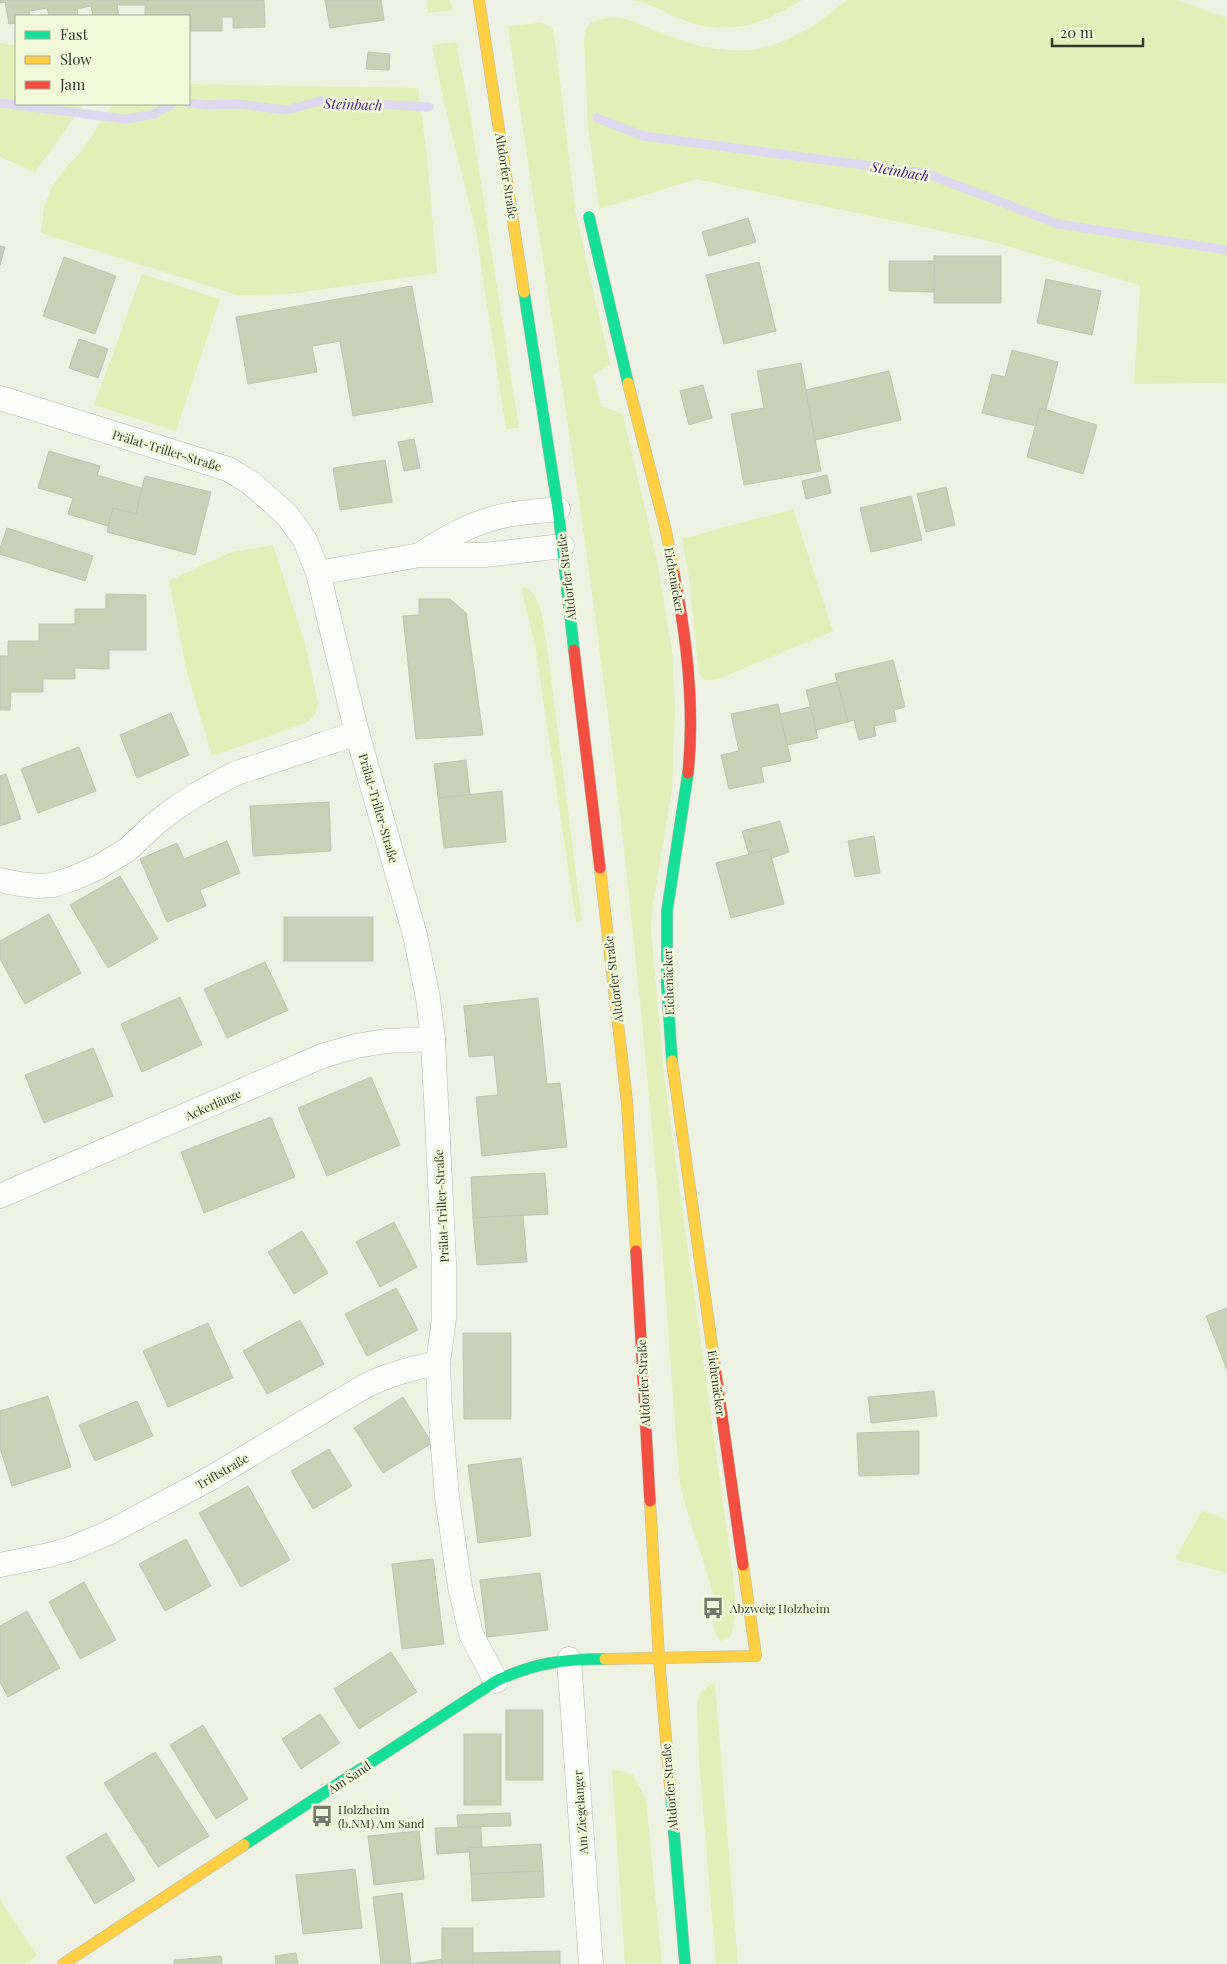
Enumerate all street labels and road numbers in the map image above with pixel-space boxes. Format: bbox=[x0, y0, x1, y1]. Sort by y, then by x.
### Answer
street label: Altdorfer Straße bbox=[492, 131, 522, 220]
street label: Prälat-Triller-Straße bbox=[111, 426, 223, 474]
street label: Altdorfer Straße bbox=[553, 533, 579, 622]
street label: Eichenäcker bbox=[661, 546, 689, 615]
street label: Prälat-Triller-Straße bbox=[356, 751, 402, 865]
street label: Altdorfer Straße bbox=[600, 935, 626, 1024]
street label: Eichenäcker bbox=[659, 948, 677, 1015]
street label: Ackerlänge bbox=[182, 1085, 243, 1124]
street label: Prälat-Triller-Straße bbox=[430, 1149, 452, 1263]
street label: Altdorfer Straße bbox=[633, 1339, 653, 1428]
street label: Eichenäcker bbox=[704, 1349, 730, 1418]
street label: Triftstraße bbox=[193, 1449, 251, 1493]
street label: Altdorfer Straße bbox=[657, 1743, 681, 1832]
street label: Am Sand bbox=[324, 1757, 373, 1797]
street label: Am Ziegelanger bbox=[569, 1769, 591, 1856]

